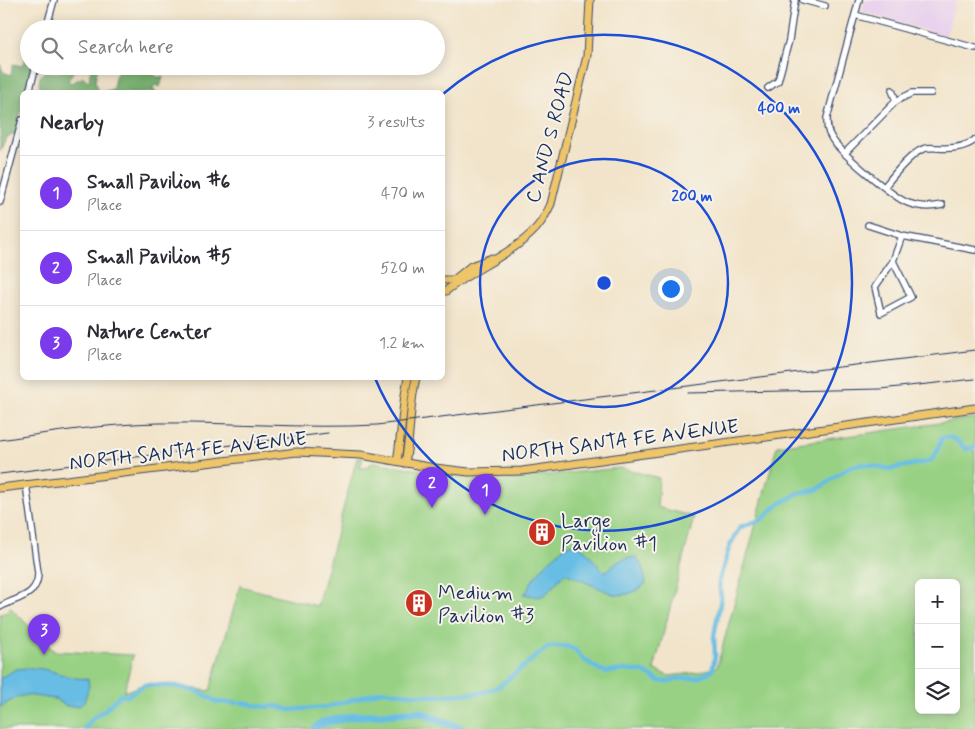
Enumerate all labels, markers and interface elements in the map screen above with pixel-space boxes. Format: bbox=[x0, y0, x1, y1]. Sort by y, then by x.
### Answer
search box bbox=[20, 20, 445, 75]
icon: search bbox=[38, 34, 66, 62]
text: Search here bbox=[78, 35, 174, 60]
street label: C AND S ROAD bbox=[520, 69, 581, 206]
text: 400 m bbox=[758, 99, 800, 119]
text: Nearby bbox=[40, 109, 104, 137]
text: 3 results bbox=[367, 112, 425, 133]
text: Small Pavilion #6 bbox=[87, 170, 230, 195]
text: 1 bbox=[52, 183, 60, 204]
text: 470 m bbox=[381, 183, 425, 204]
text: 200 m bbox=[672, 187, 713, 207]
text: Place bbox=[87, 195, 122, 216]
text: Small Pavilion #5 bbox=[87, 245, 232, 270]
text: 2 bbox=[52, 258, 60, 279]
text: 520 m bbox=[380, 258, 425, 279]
text: Place bbox=[87, 270, 122, 291]
centre of rings bbox=[595, 274, 613, 292]
your location bbox=[658, 276, 684, 302]
text: Nature Center bbox=[87, 320, 211, 345]
text: 3 bbox=[52, 333, 60, 354]
text: 1.2 km bbox=[379, 333, 425, 354]
text: Place bbox=[87, 345, 122, 366]
street label: NORTH SANTA FE AVENUE bbox=[500, 414, 740, 469]
street label: NORTH SANTA FE AVENUE bbox=[68, 426, 308, 477]
pin: 2 bbox=[416, 467, 448, 508]
pin: 1 bbox=[469, 474, 501, 515]
place label: Large Pavilion #1 bbox=[561, 508, 657, 558]
building icon: Large Pavilion #1 bbox=[527, 517, 557, 547]
map controls bbox=[915, 579, 960, 714]
button: + bbox=[915, 579, 960, 624]
place label: Medium Pavilion #3 bbox=[438, 580, 534, 630]
building icon: Medium Pavilion #3 bbox=[404, 588, 434, 618]
pin: 3 bbox=[28, 614, 60, 655]
button: − bbox=[915, 624, 960, 669]
button: layers bbox=[915, 669, 960, 714]

